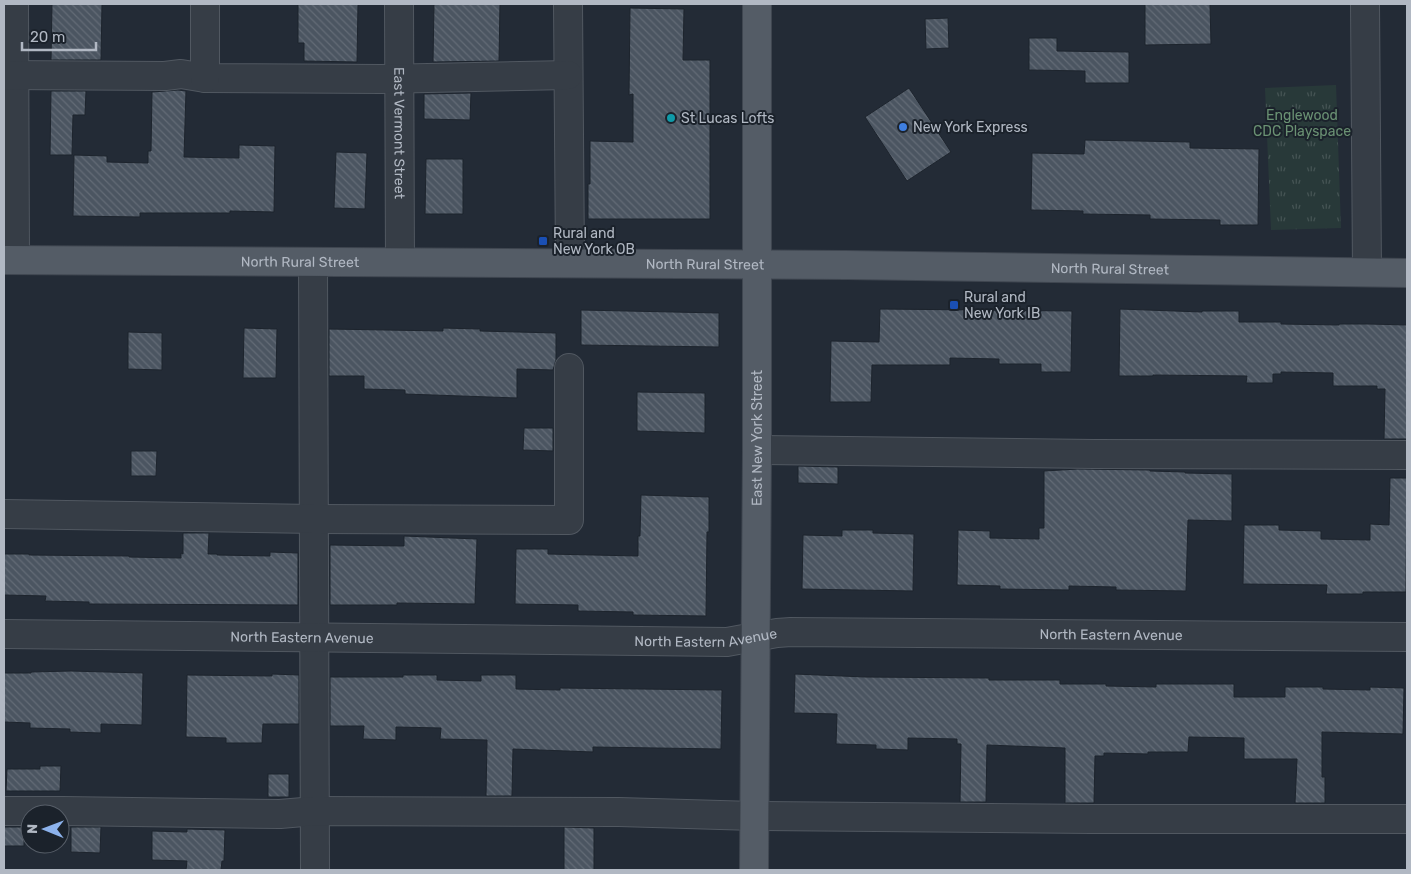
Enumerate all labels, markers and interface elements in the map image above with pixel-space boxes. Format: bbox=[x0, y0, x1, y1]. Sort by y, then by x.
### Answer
scale bar bbox=[22, 20, 96, 52]
text: 20 m bbox=[30, 28, 65, 46]
street label: East Vermont Street bbox=[390, 67, 408, 199]
park label: Englewood CDC Playspace bbox=[1253, 107, 1351, 140]
place label: St Lucas Lofts bbox=[681, 110, 774, 127]
marker: St Lucas Lofts bbox=[665, 112, 677, 124]
place label: New York Express bbox=[913, 119, 1028, 136]
marker: New York Express bbox=[897, 121, 909, 133]
place label: Rural and New York OB bbox=[553, 225, 635, 258]
marker: Rural and New York OB bbox=[537, 235, 549, 247]
street label: North Rural Street bbox=[241, 253, 360, 271]
street label: North Rural Street bbox=[646, 256, 765, 274]
street label: North Rural Street bbox=[1051, 260, 1170, 279]
place label: Rural and New York IB bbox=[964, 289, 1040, 322]
marker: Rural and New York IB bbox=[948, 299, 960, 311]
street label: East New York Street bbox=[749, 370, 766, 506]
street label: North Eastern Avenue bbox=[634, 625, 778, 651]
street label: North Eastern Avenue bbox=[1039, 626, 1183, 644]
street label: North Eastern Avenue bbox=[230, 629, 374, 647]
north arrow bbox=[20, 804, 70, 854]
text: N bbox=[24, 824, 41, 834]

